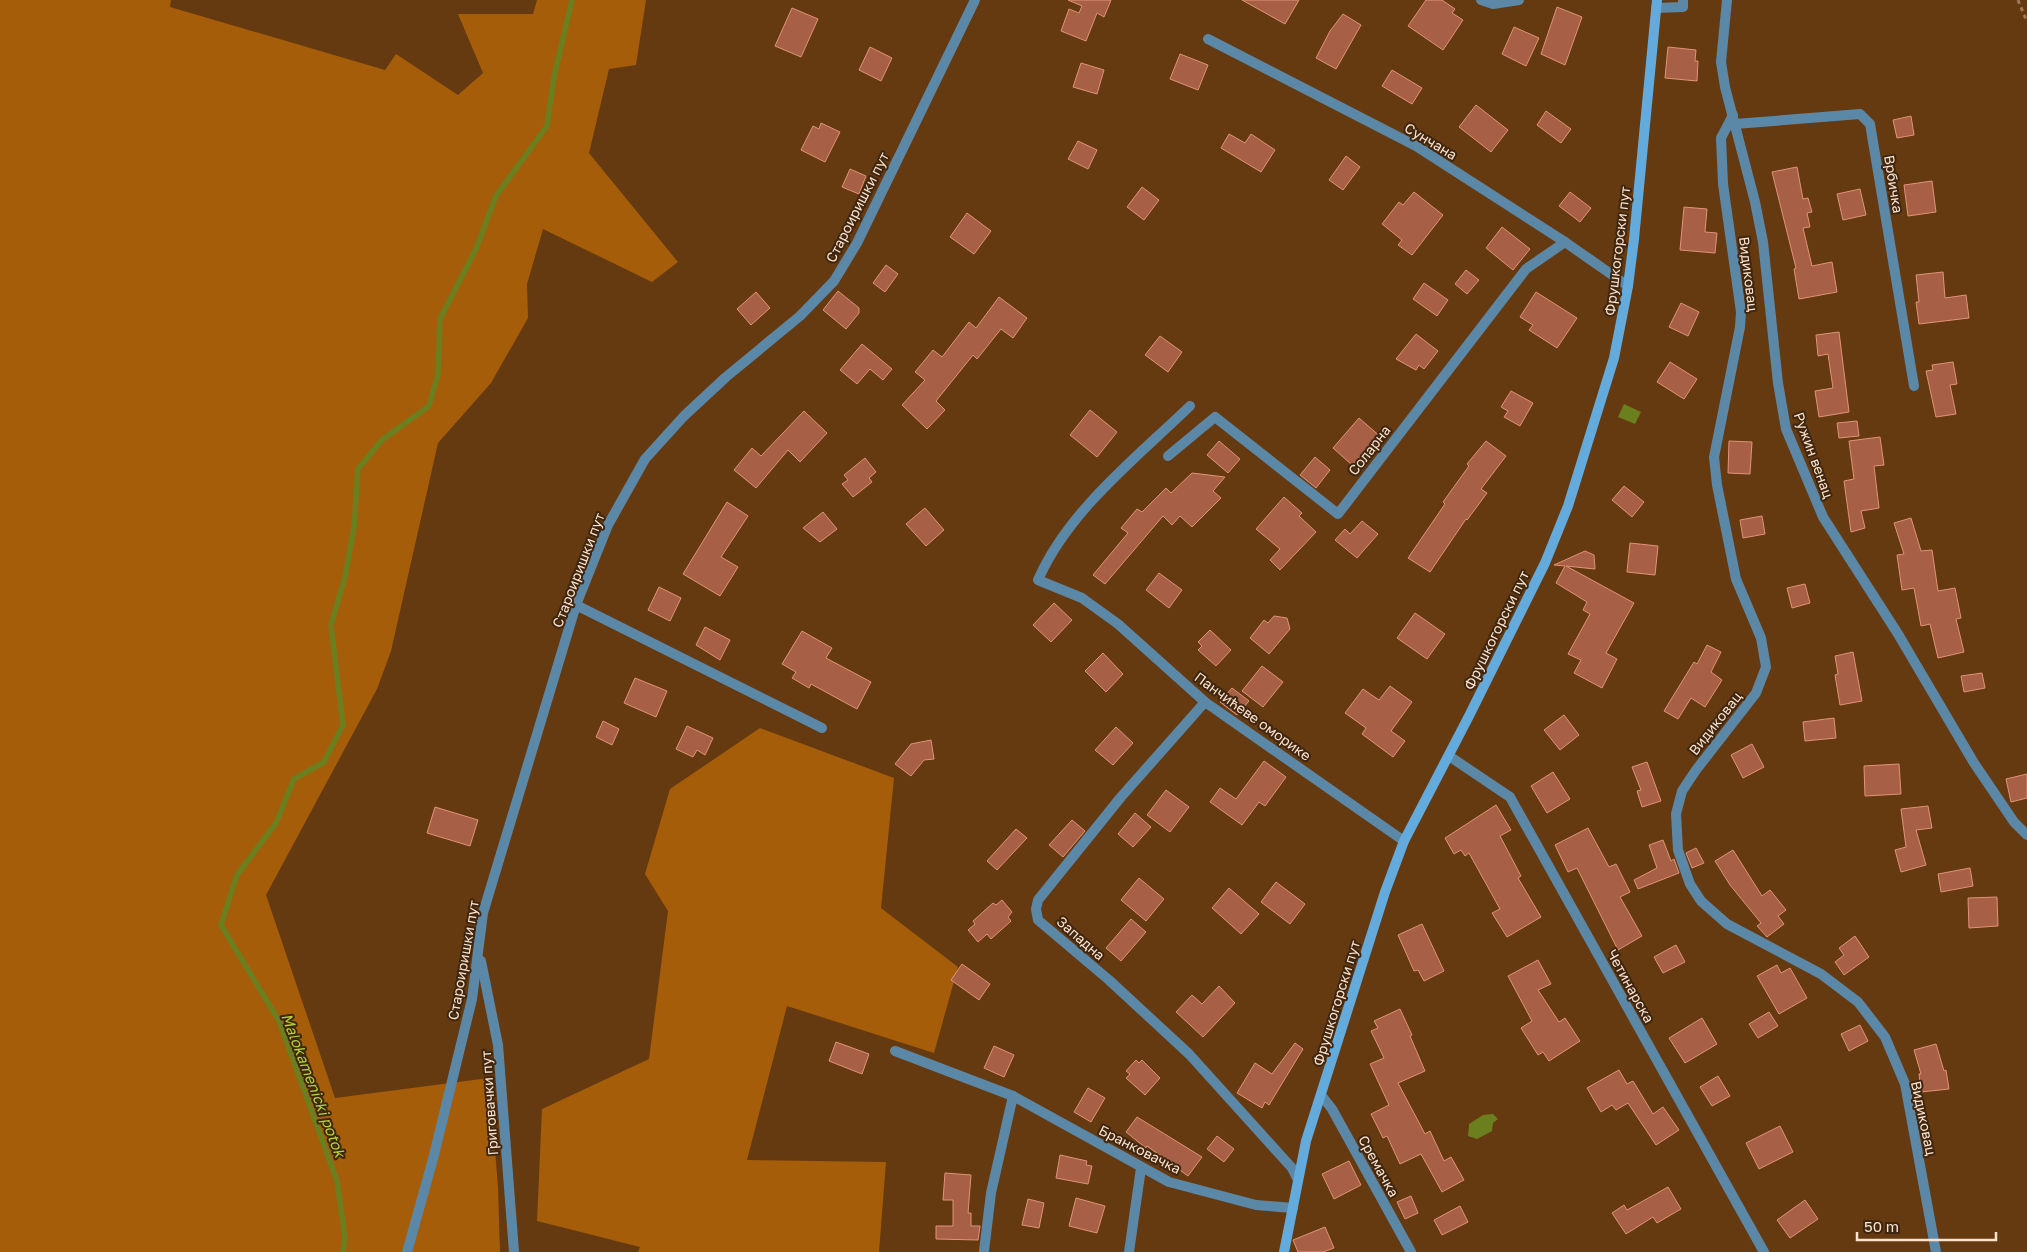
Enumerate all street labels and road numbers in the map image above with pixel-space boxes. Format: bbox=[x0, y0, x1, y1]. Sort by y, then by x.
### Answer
street label: Сунчана bbox=[1402, 119, 1460, 163]
street label: Староиришки пут bbox=[822, 149, 892, 265]
street label: Врбичка bbox=[1881, 154, 1907, 214]
street label: Фрушкогорски пут bbox=[1601, 185, 1633, 317]
street label: Видиковац bbox=[1736, 235, 1762, 313]
street label: Ружин венац bbox=[1791, 410, 1838, 501]
street label: Соларна bbox=[1344, 422, 1394, 478]
street label: Староиришки пут bbox=[548, 510, 608, 630]
street label: Фрушкогорски пут bbox=[1460, 568, 1532, 692]
street label: Панчићеве оморике bbox=[1192, 668, 1314, 764]
street label: Видиковац bbox=[1685, 688, 1745, 758]
street label: Староиришки пут bbox=[444, 899, 482, 1021]
street label: Западна bbox=[1053, 913, 1109, 963]
street label: Фрушкогорски пут bbox=[1309, 938, 1363, 1068]
street label: Четинарска bbox=[1604, 946, 1658, 1026]
street label: Григовачки пут bbox=[477, 1050, 501, 1156]
street label: Видиковац bbox=[1908, 1079, 1940, 1157]
street label: Бранковачка bbox=[1096, 1121, 1184, 1177]
street label: Сремачка bbox=[1355, 1132, 1403, 1200]

